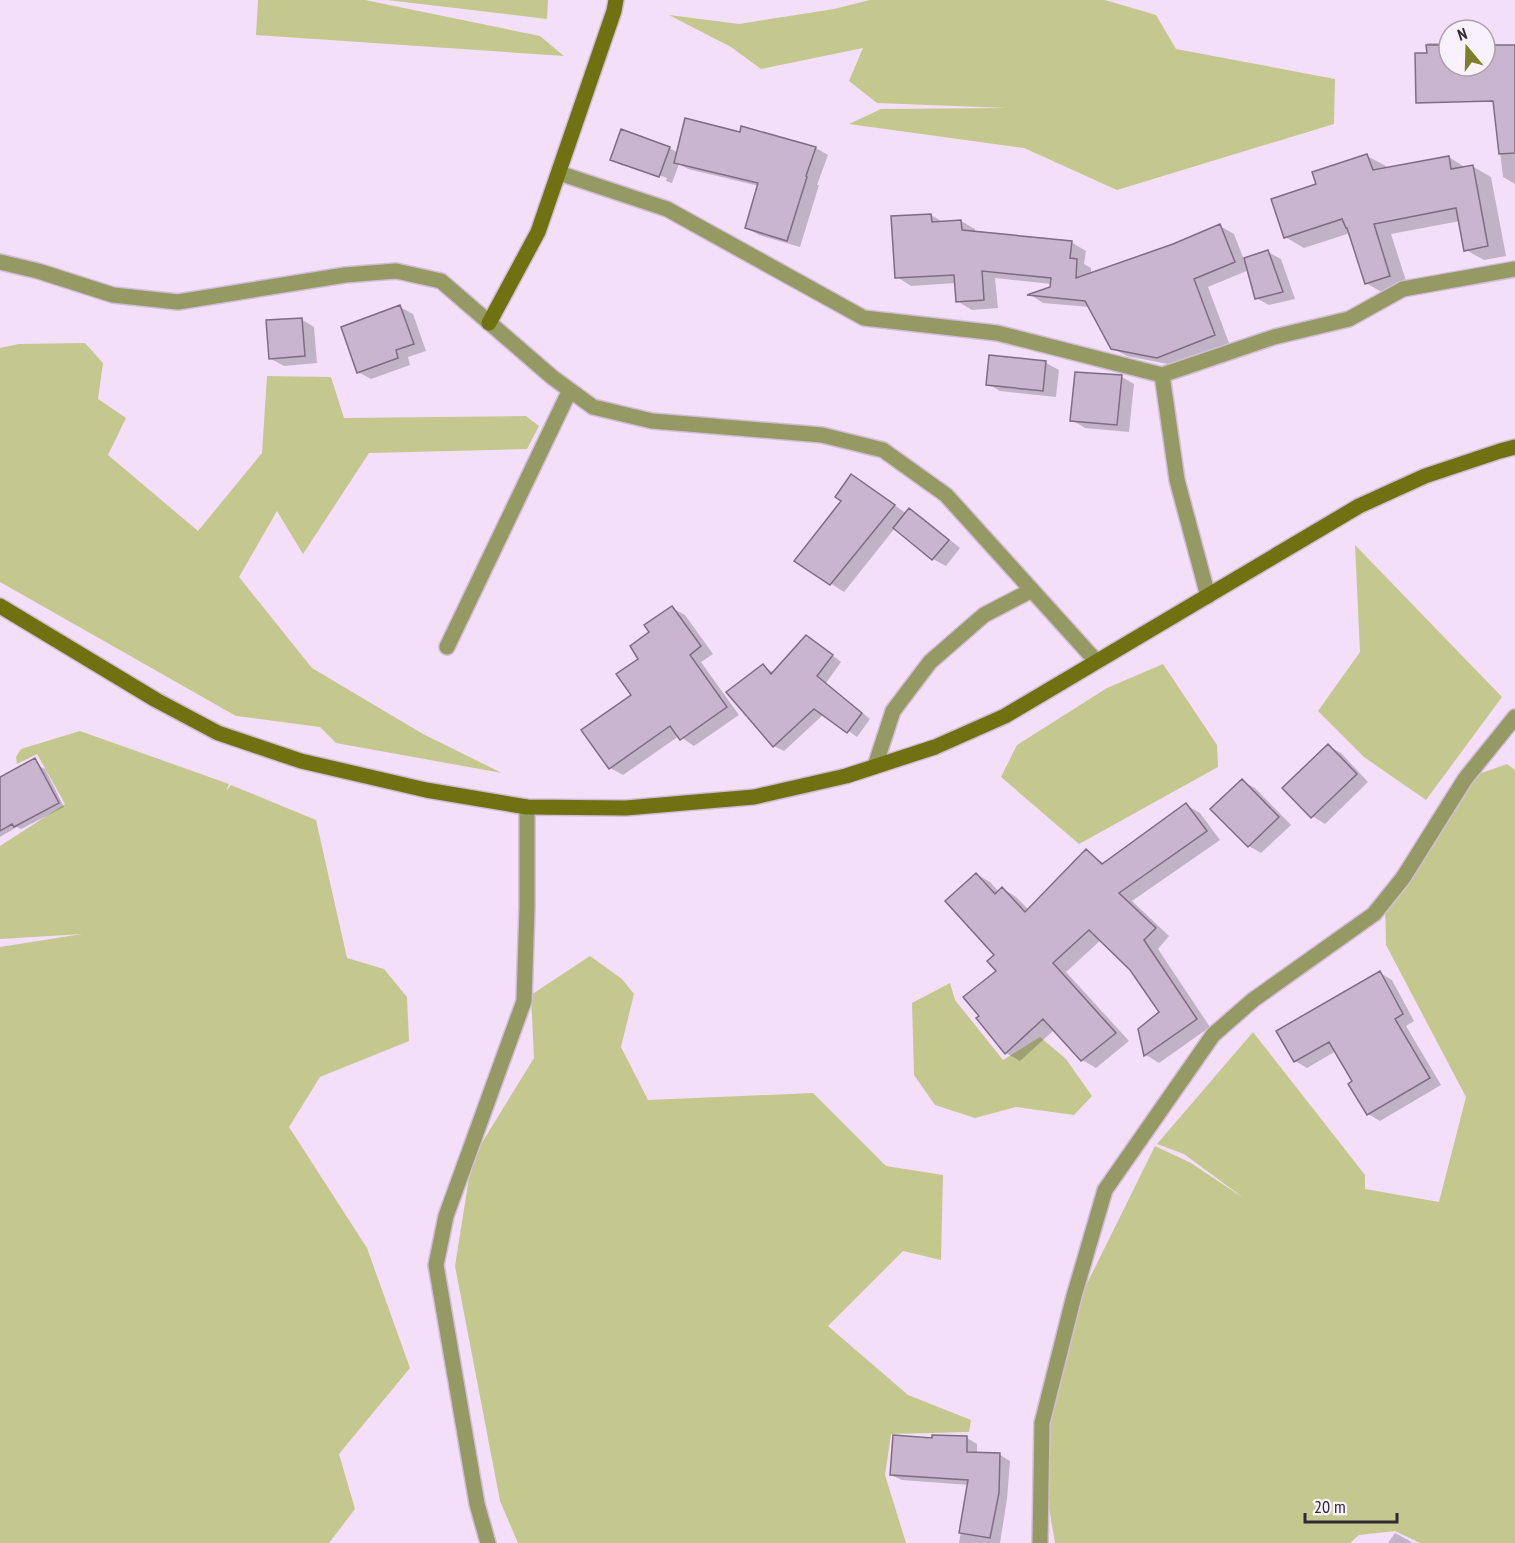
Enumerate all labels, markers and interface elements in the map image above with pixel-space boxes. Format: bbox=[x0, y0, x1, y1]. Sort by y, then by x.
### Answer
north arrow bbox=[1437, 18, 1497, 78]
text: N bbox=[1455, 23, 1469, 45]
scale bar bbox=[1305, 1486, 1396, 1524]
text: 20 m bbox=[1314, 1495, 1346, 1518]

